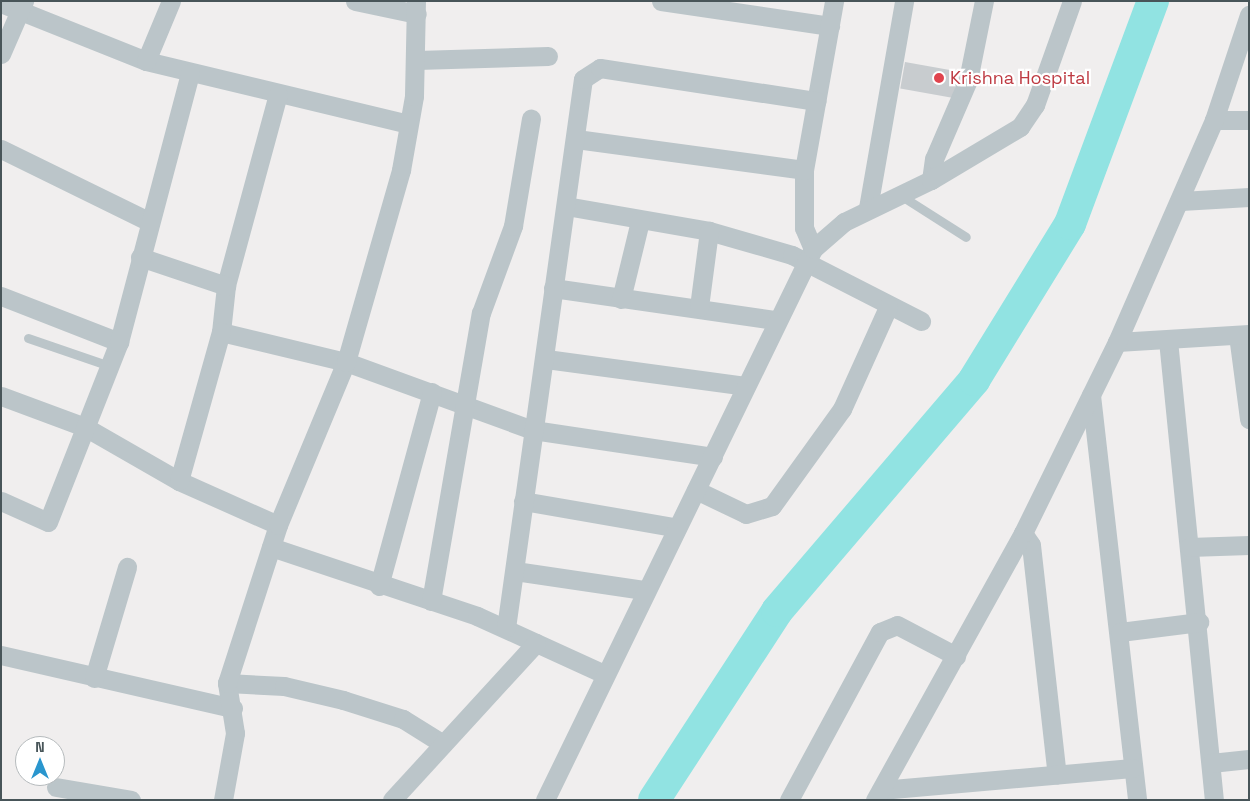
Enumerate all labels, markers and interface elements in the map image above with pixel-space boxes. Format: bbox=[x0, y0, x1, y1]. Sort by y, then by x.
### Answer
place label: Krishna Hospital bbox=[950, 67, 1090, 89]
marker: Krishna Hospital bbox=[932, 71, 946, 85]
north arrow bbox=[15, 736, 65, 786]
text: N bbox=[35, 738, 45, 756]

